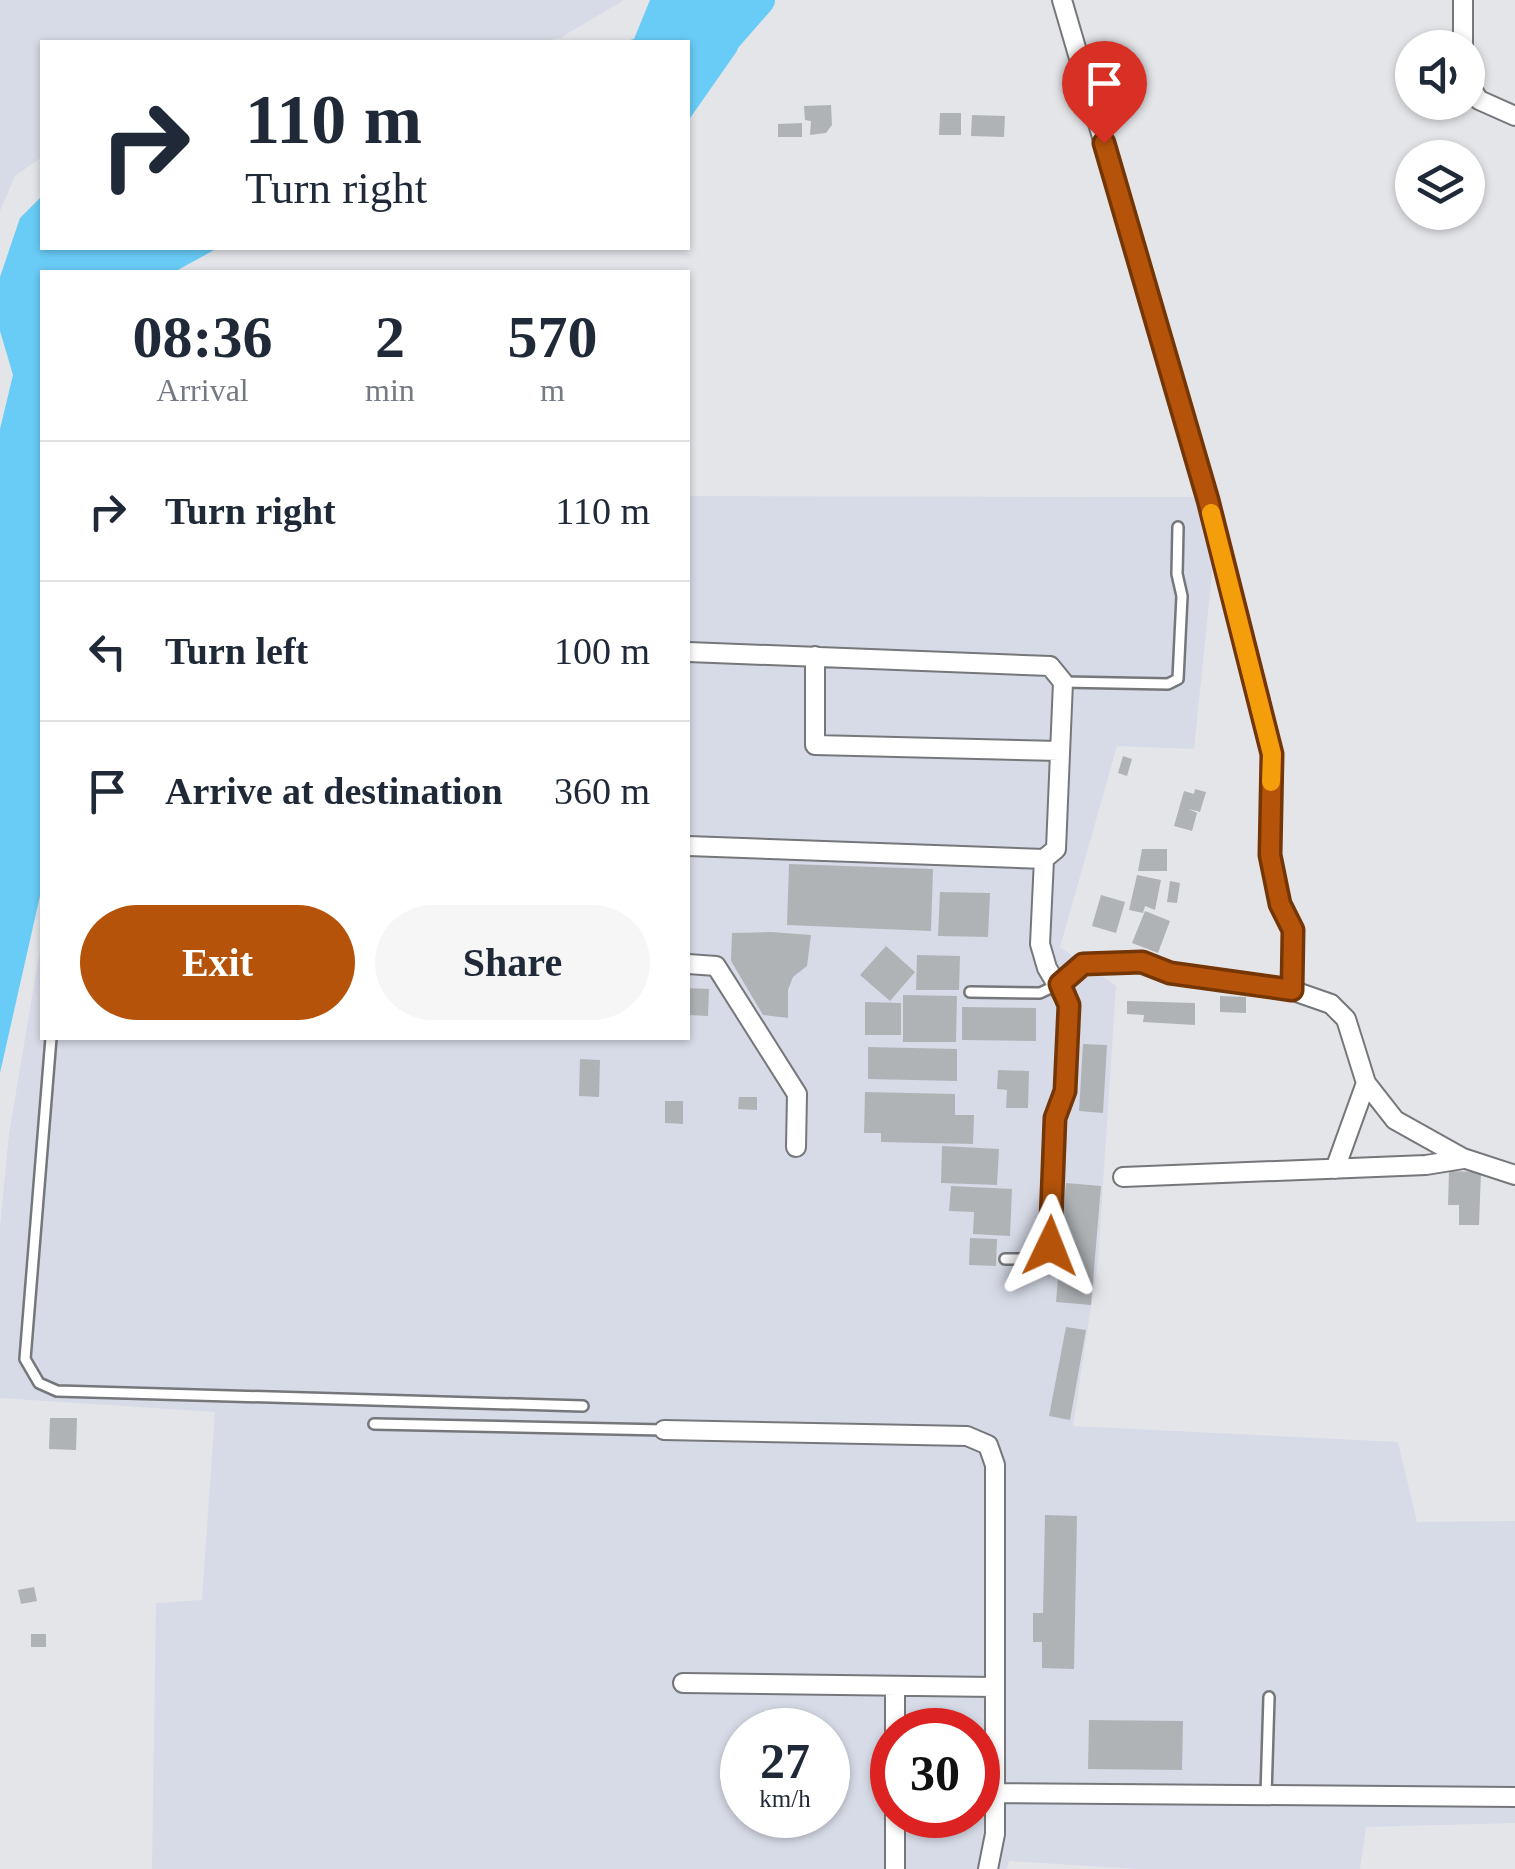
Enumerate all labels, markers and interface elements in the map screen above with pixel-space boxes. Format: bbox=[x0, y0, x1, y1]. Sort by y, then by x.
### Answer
map controls bbox=[1395, 30, 1485, 230]
button: sound bbox=[1395, 30, 1485, 120]
pin bbox=[1062, 41, 1147, 144]
icon: arrive bbox=[1077, 56, 1132, 111]
icon: right bbox=[80, 80, 210, 210]
text: 110 m bbox=[245, 81, 422, 158]
button: layers bbox=[1395, 140, 1485, 230]
text: Turn right bbox=[245, 163, 427, 213]
text: 08:36 bbox=[133, 304, 273, 370]
text: 2 bbox=[375, 304, 405, 370]
text: 570 bbox=[507, 304, 597, 370]
text: Arrival bbox=[156, 372, 249, 408]
text: min bbox=[365, 372, 415, 408]
text: m bbox=[540, 372, 565, 408]
icon: right bbox=[80, 484, 135, 539]
text: Turn right bbox=[165, 490, 336, 532]
text: 110 m bbox=[555, 490, 650, 532]
icon: left bbox=[80, 624, 135, 679]
text: Turn left bbox=[165, 630, 308, 672]
text: 100 m bbox=[554, 630, 650, 672]
icon: arrive bbox=[80, 764, 135, 819]
text: Arrive at destination bbox=[165, 770, 503, 812]
text: 360 m bbox=[554, 770, 650, 812]
button: Exit bbox=[80, 905, 355, 1020]
button: Share bbox=[375, 905, 650, 1020]
position arrow bbox=[998, 1194, 1102, 1298]
speed limit sign: 30 bbox=[870, 1708, 1000, 1838]
text: 27 bbox=[760, 1733, 810, 1789]
text: km/h bbox=[759, 1785, 811, 1812]

